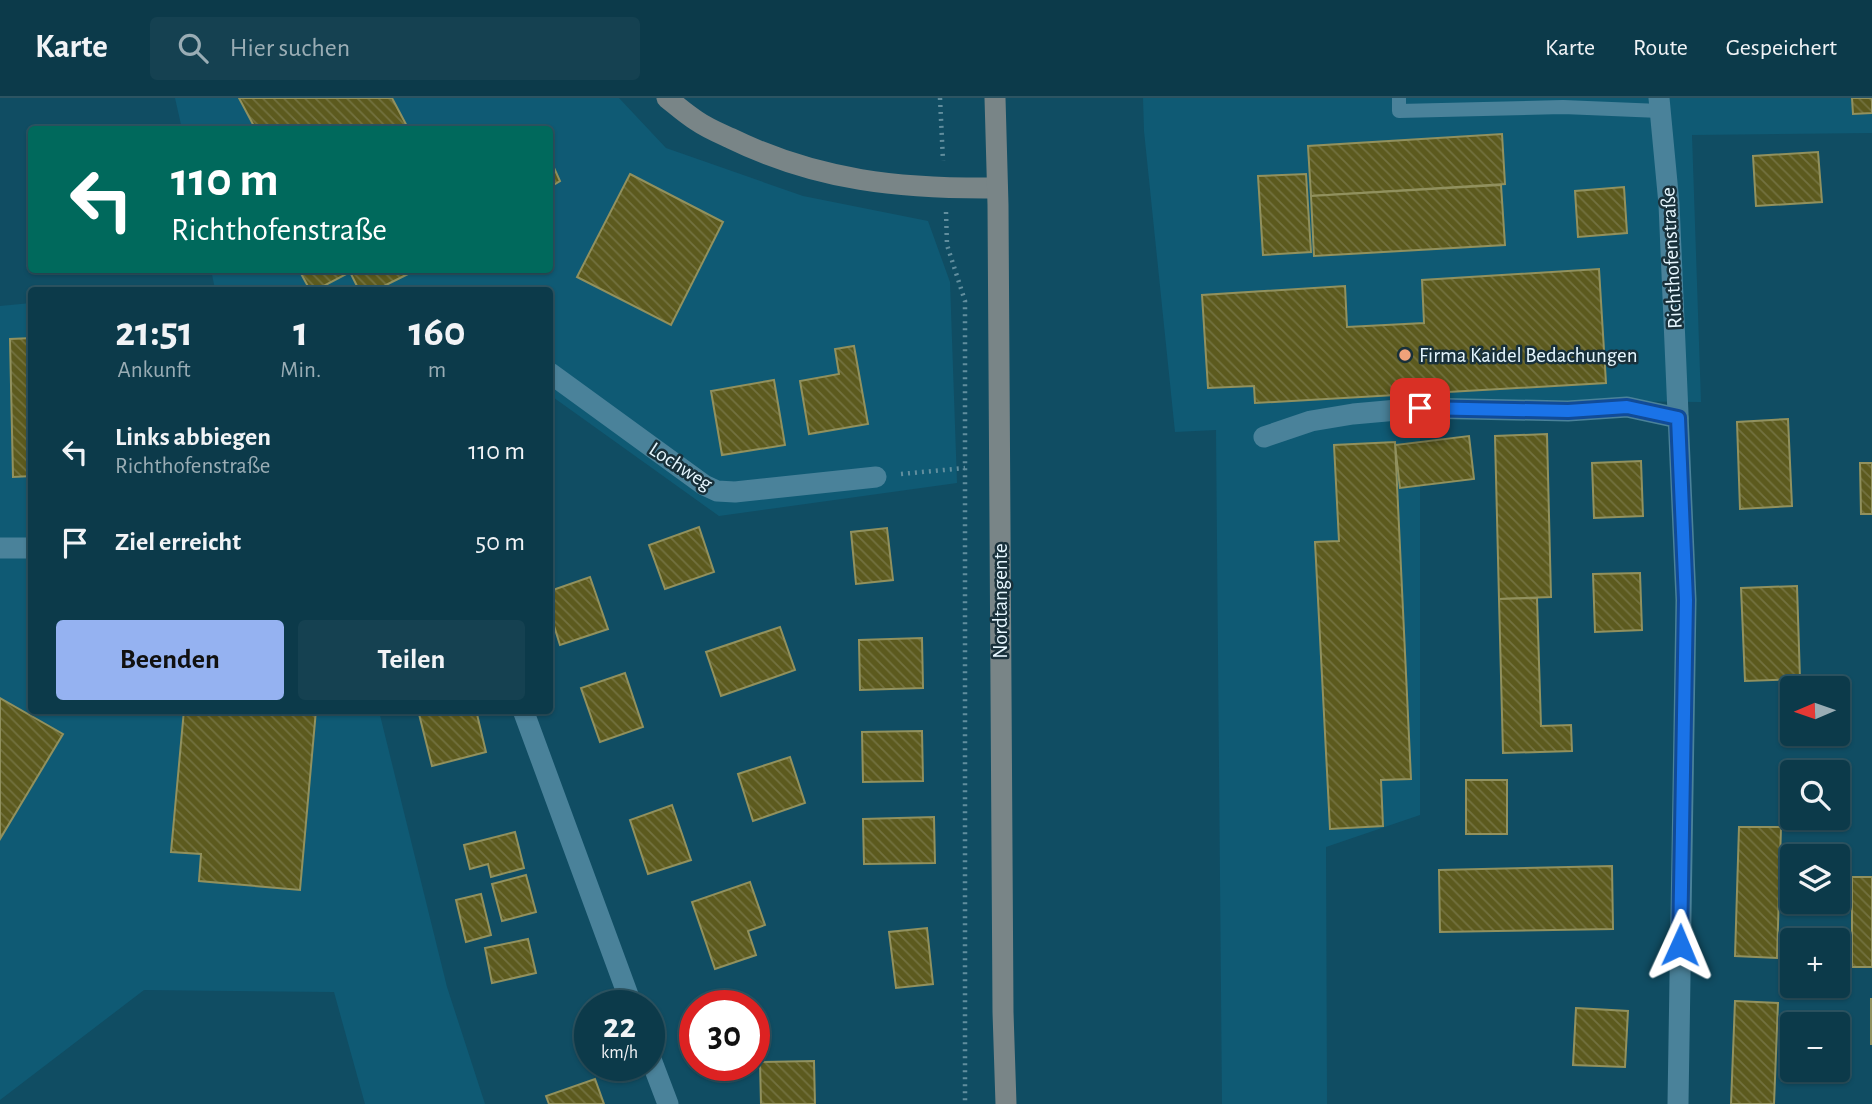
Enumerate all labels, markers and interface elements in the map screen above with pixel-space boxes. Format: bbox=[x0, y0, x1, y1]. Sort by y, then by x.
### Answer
search box bbox=[150, 17, 640, 80]
icon: search bbox=[174, 29, 212, 67]
text: Karte bbox=[35, 31, 108, 64]
text: Hier suchen bbox=[230, 35, 350, 61]
text: Karte bbox=[1545, 36, 1595, 60]
text: Route bbox=[1633, 36, 1688, 60]
text: Gespeichert bbox=[1726, 36, 1837, 60]
icon: left bbox=[56, 154, 147, 245]
text: 110 m bbox=[171, 156, 279, 205]
street label: Richthofenstraße bbox=[1657, 187, 1686, 329]
text: Richthofenstraße bbox=[171, 214, 387, 246]
text: 21:51 bbox=[115, 311, 193, 353]
text: 1 bbox=[293, 311, 308, 353]
text: 160 bbox=[408, 311, 466, 353]
place label: Firma Kaidel Bedachungen bbox=[1419, 345, 1638, 366]
marker: Firma Kaidel Bedachungen bbox=[1397, 347, 1413, 363]
text: Ankunft bbox=[118, 359, 191, 382]
text: Min. bbox=[280, 359, 321, 382]
text: m bbox=[428, 359, 446, 382]
pin bbox=[1390, 378, 1450, 438]
icon: arrive bbox=[1401, 389, 1439, 427]
text: Links abbiegen bbox=[115, 424, 271, 450]
icon: left bbox=[56, 433, 94, 471]
text: 110 m bbox=[468, 438, 525, 464]
street label: Lochweg bbox=[645, 438, 717, 495]
text: Richthofenstraße bbox=[115, 455, 270, 478]
icon: arrive bbox=[56, 524, 94, 562]
text: Ziel erreicht bbox=[115, 529, 241, 555]
text: 50 m bbox=[475, 529, 525, 555]
street label: Nordtangente bbox=[990, 543, 1011, 659]
button: Beenden bbox=[56, 620, 284, 700]
button: Teilen bbox=[298, 620, 525, 700]
north arrow bbox=[1780, 676, 1850, 746]
map controls bbox=[1780, 676, 1850, 1082]
button: search bbox=[1780, 760, 1850, 830]
button: layers bbox=[1780, 844, 1850, 914]
position arrow bbox=[1643, 908, 1717, 982]
button: + bbox=[1780, 928, 1850, 998]
speed limit sign: 30 bbox=[679, 990, 770, 1081]
text: 22 bbox=[603, 1009, 636, 1044]
button: − bbox=[1780, 1012, 1850, 1082]
text: km/h bbox=[601, 1044, 638, 1062]

